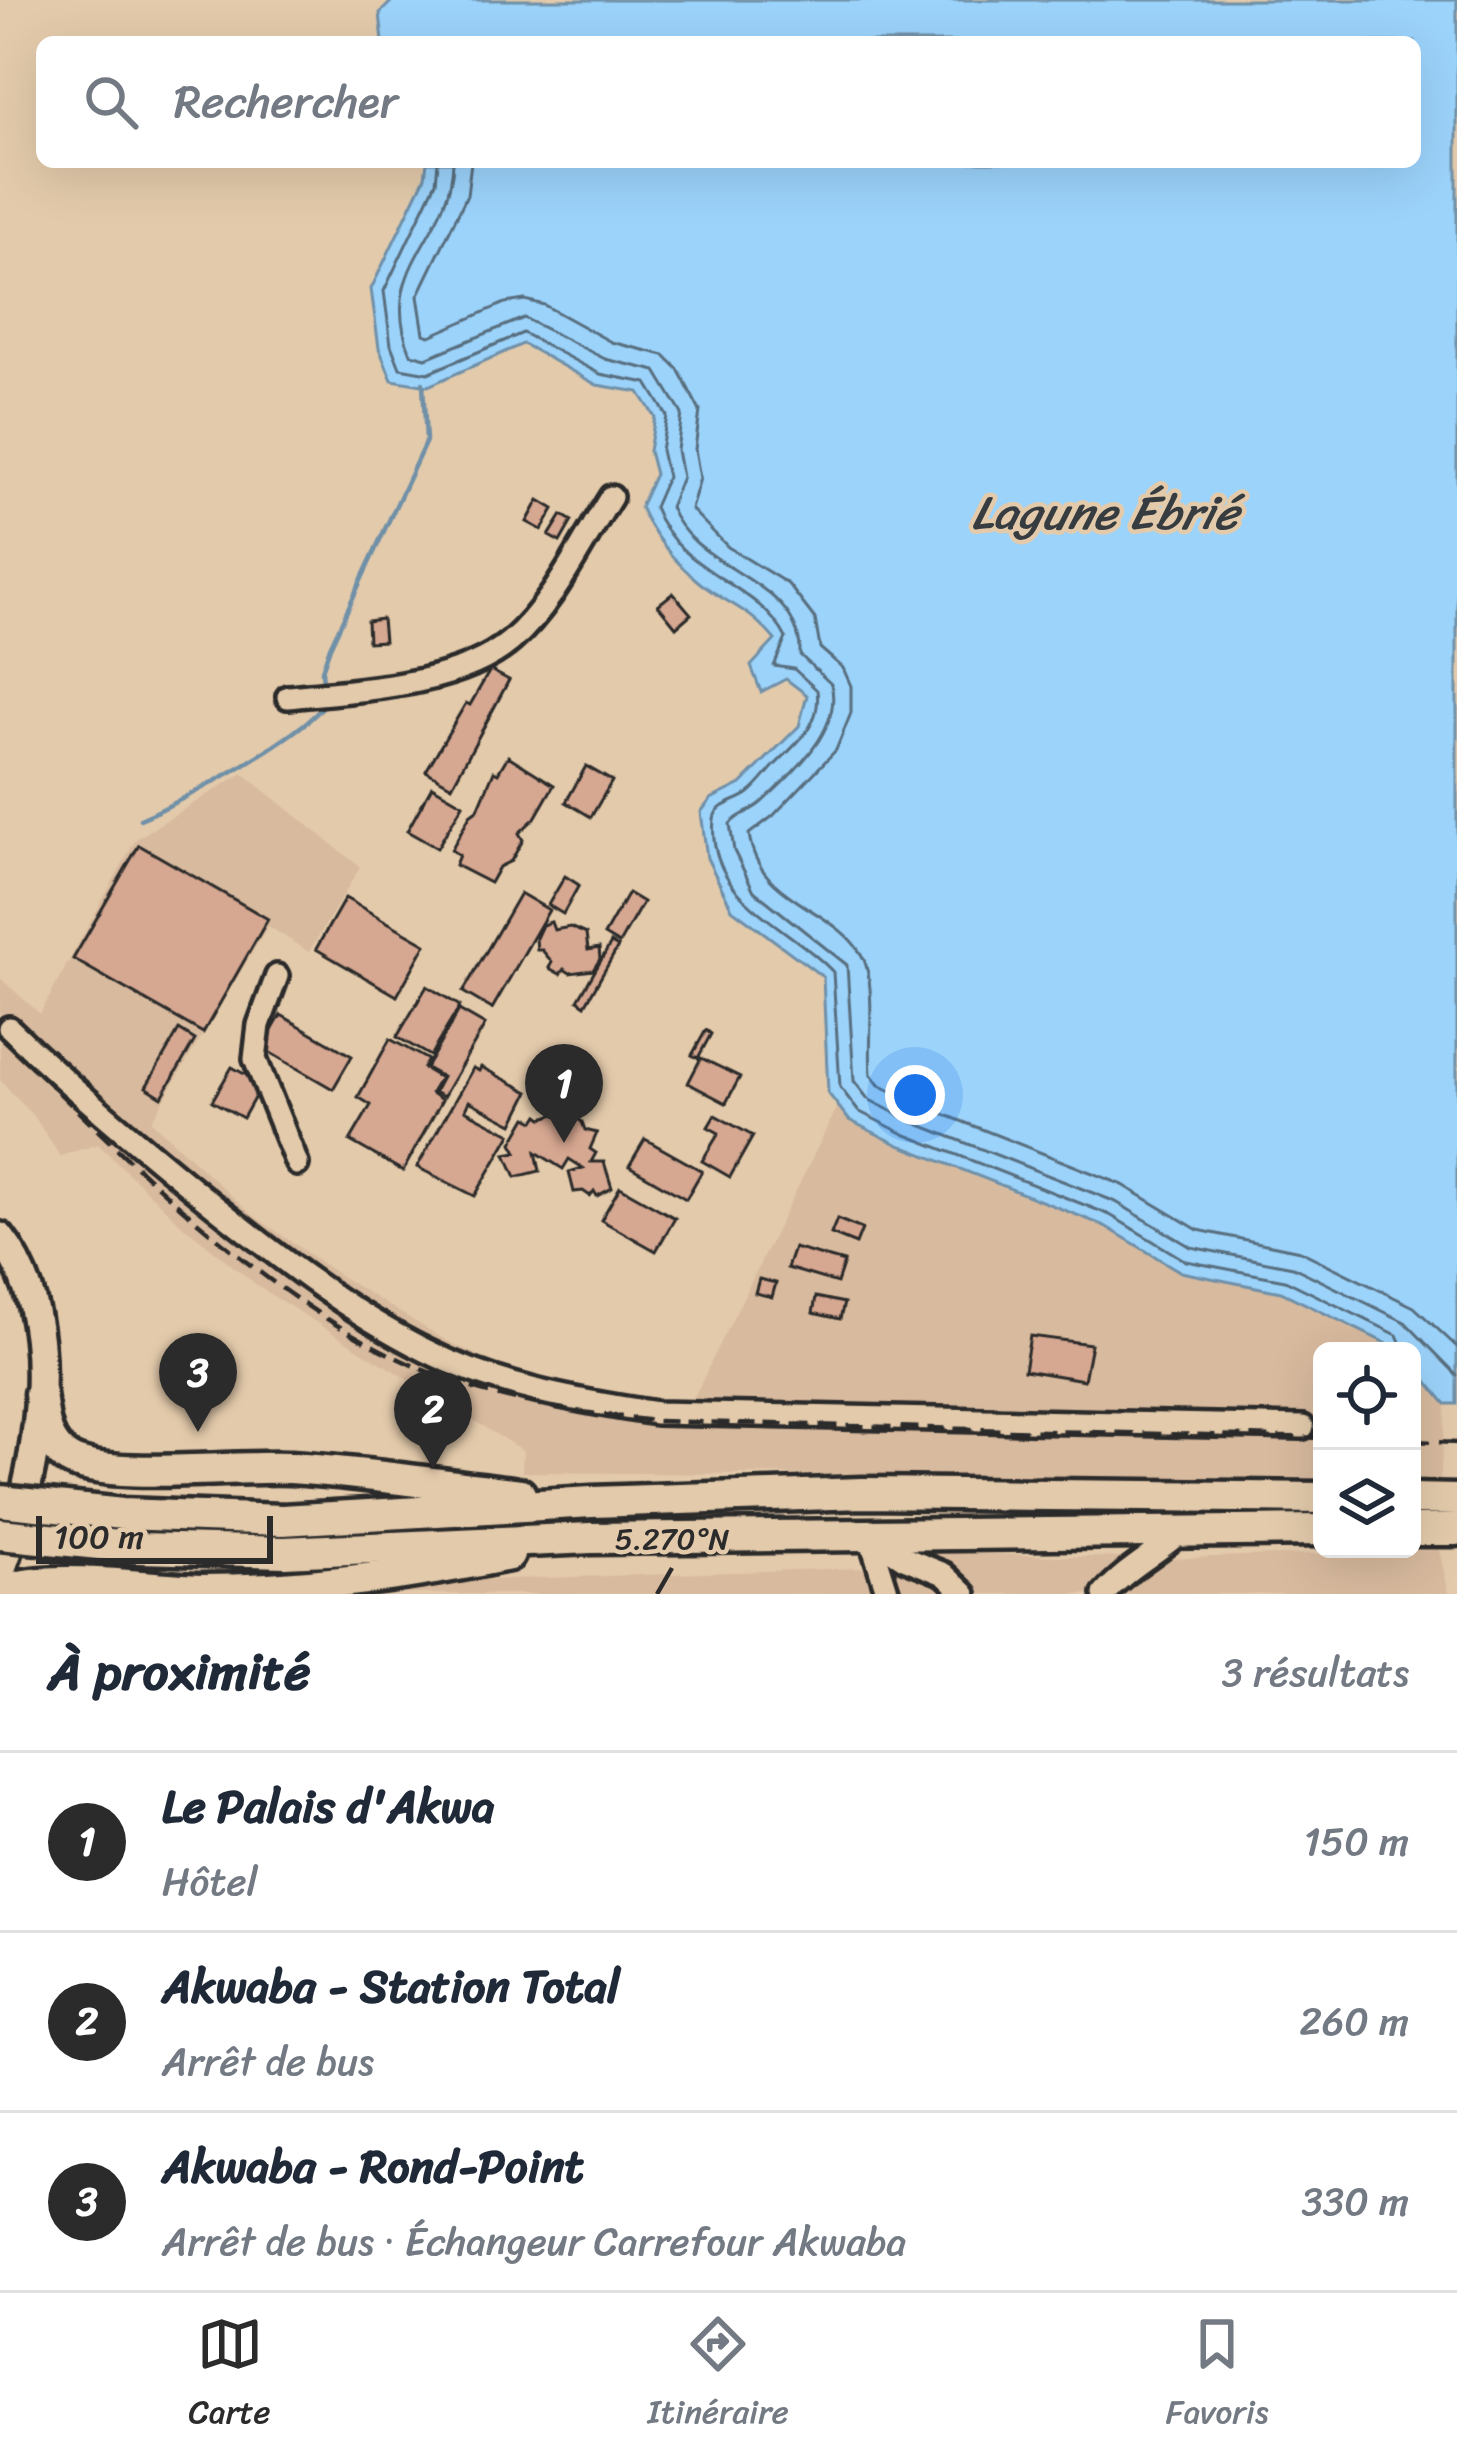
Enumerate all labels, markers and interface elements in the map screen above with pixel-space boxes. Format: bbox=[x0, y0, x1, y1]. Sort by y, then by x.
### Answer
search box bbox=[36, 36, 1421, 168]
text: Rechercher bbox=[174, 62, 398, 142]
icon: search bbox=[78, 69, 144, 135]
water label: Lagune Ébrié bbox=[971, 470, 1246, 555]
pin: 1 bbox=[525, 1044, 603, 1143]
your location bbox=[885, 1065, 945, 1125]
pin: 3 bbox=[159, 1333, 237, 1432]
map controls bbox=[1313, 1342, 1421, 1558]
button: locate bbox=[1313, 1342, 1421, 1450]
pin: 2 bbox=[394, 1370, 472, 1469]
button: layers bbox=[1313, 1450, 1421, 1558]
text: 100 m bbox=[54, 1508, 144, 1566]
scale bar bbox=[36, 1510, 273, 1563]
text: 5.270°N bbox=[615, 1512, 729, 1566]
text: À proximité bbox=[48, 1627, 310, 1717]
text: 3 résultats bbox=[1222, 1638, 1409, 1707]
text: Le Palais d'Akwa bbox=[162, 1767, 495, 1847]
text: 1 bbox=[79, 1807, 95, 1876]
text: 150 m bbox=[1304, 1807, 1409, 1876]
text: Hôtel bbox=[162, 1847, 258, 1916]
text: Akwaba - Station Total bbox=[162, 1947, 620, 2027]
text: 2 bbox=[76, 1987, 98, 2056]
text: 260 m bbox=[1300, 1987, 1409, 2056]
text: Arrêt de bus bbox=[162, 2027, 374, 2096]
text: Akwaba - Rond-Point bbox=[162, 2127, 584, 2207]
text: 3 bbox=[76, 2167, 98, 2236]
text: 330 m bbox=[1301, 2167, 1409, 2236]
text: Arrêt de bus · Échangeur Carrefour Akwaba bbox=[162, 2207, 906, 2276]
tab: Carte bbox=[189, 2311, 271, 2441]
tab: Itinéraire bbox=[648, 2311, 789, 2441]
tab: Favoris bbox=[1166, 2311, 1268, 2441]

